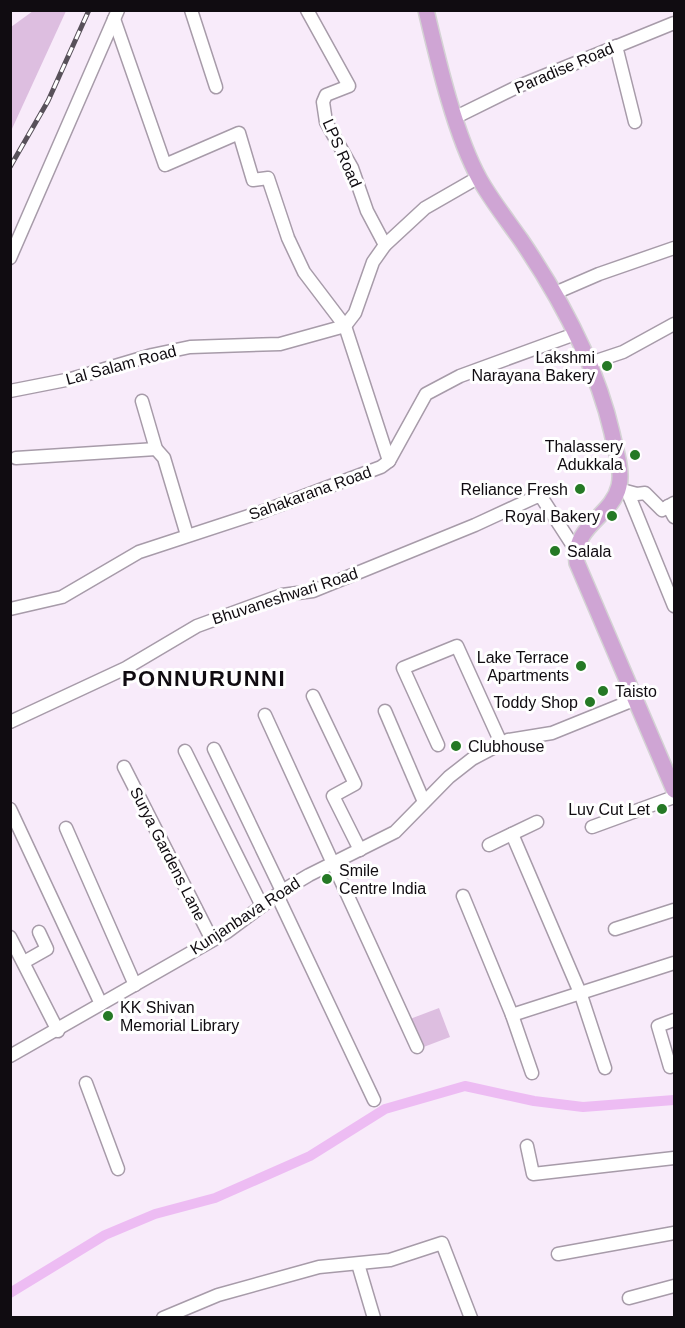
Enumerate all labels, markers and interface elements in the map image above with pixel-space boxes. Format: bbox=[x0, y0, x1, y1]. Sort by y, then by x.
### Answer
street label: Paradise Road bbox=[512, 39, 616, 97]
street label: LPS Road bbox=[319, 116, 365, 190]
street label: Lal Salam Road bbox=[64, 342, 178, 388]
place label: Lakshmi Narayana Bakery bbox=[471, 349, 595, 384]
marker: Lakshmi Narayana Bakery bbox=[600, 359, 614, 373]
place label: Thalassery Adukkala bbox=[545, 438, 623, 473]
marker: Thalassery Adukkala bbox=[628, 448, 642, 462]
street label: Sahakarana Road bbox=[246, 463, 374, 523]
place label: Reliance Fresh bbox=[460, 481, 568, 498]
marker: Reliance Fresh bbox=[573, 482, 587, 496]
place label: Royal Bakery bbox=[505, 508, 600, 525]
marker: Royal Bakery bbox=[605, 509, 619, 523]
place label: Salala bbox=[567, 543, 612, 560]
marker: Salala bbox=[548, 544, 562, 558]
street label: Bhuvaneshwari Road bbox=[210, 564, 360, 628]
place label: Lake Terrace Apartments bbox=[477, 649, 569, 684]
marker: Lake Terrace Apartments bbox=[574, 659, 588, 673]
district label: PONNURUNNI bbox=[122, 666, 286, 691]
place label: Taisto bbox=[615, 683, 657, 700]
marker: Taisto bbox=[596, 684, 610, 698]
place label: Toddy Shop bbox=[493, 694, 578, 711]
marker: Toddy Shop bbox=[583, 695, 597, 709]
place label: Clubhouse bbox=[468, 738, 545, 755]
marker: Clubhouse bbox=[449, 739, 463, 753]
street label: Surya Gardens Lane bbox=[127, 784, 209, 924]
place label: Luv Cut Let bbox=[568, 801, 651, 818]
marker: Luv Cut Let bbox=[655, 802, 669, 816]
place label: Smile Centre India bbox=[339, 862, 426, 897]
marker: Smile Centre India bbox=[320, 872, 334, 886]
street label: Kunjanbava Road bbox=[187, 874, 303, 958]
place label: KK Shivan Memorial Library bbox=[120, 999, 239, 1034]
marker: KK Shivan Memorial Library bbox=[101, 1009, 115, 1023]

